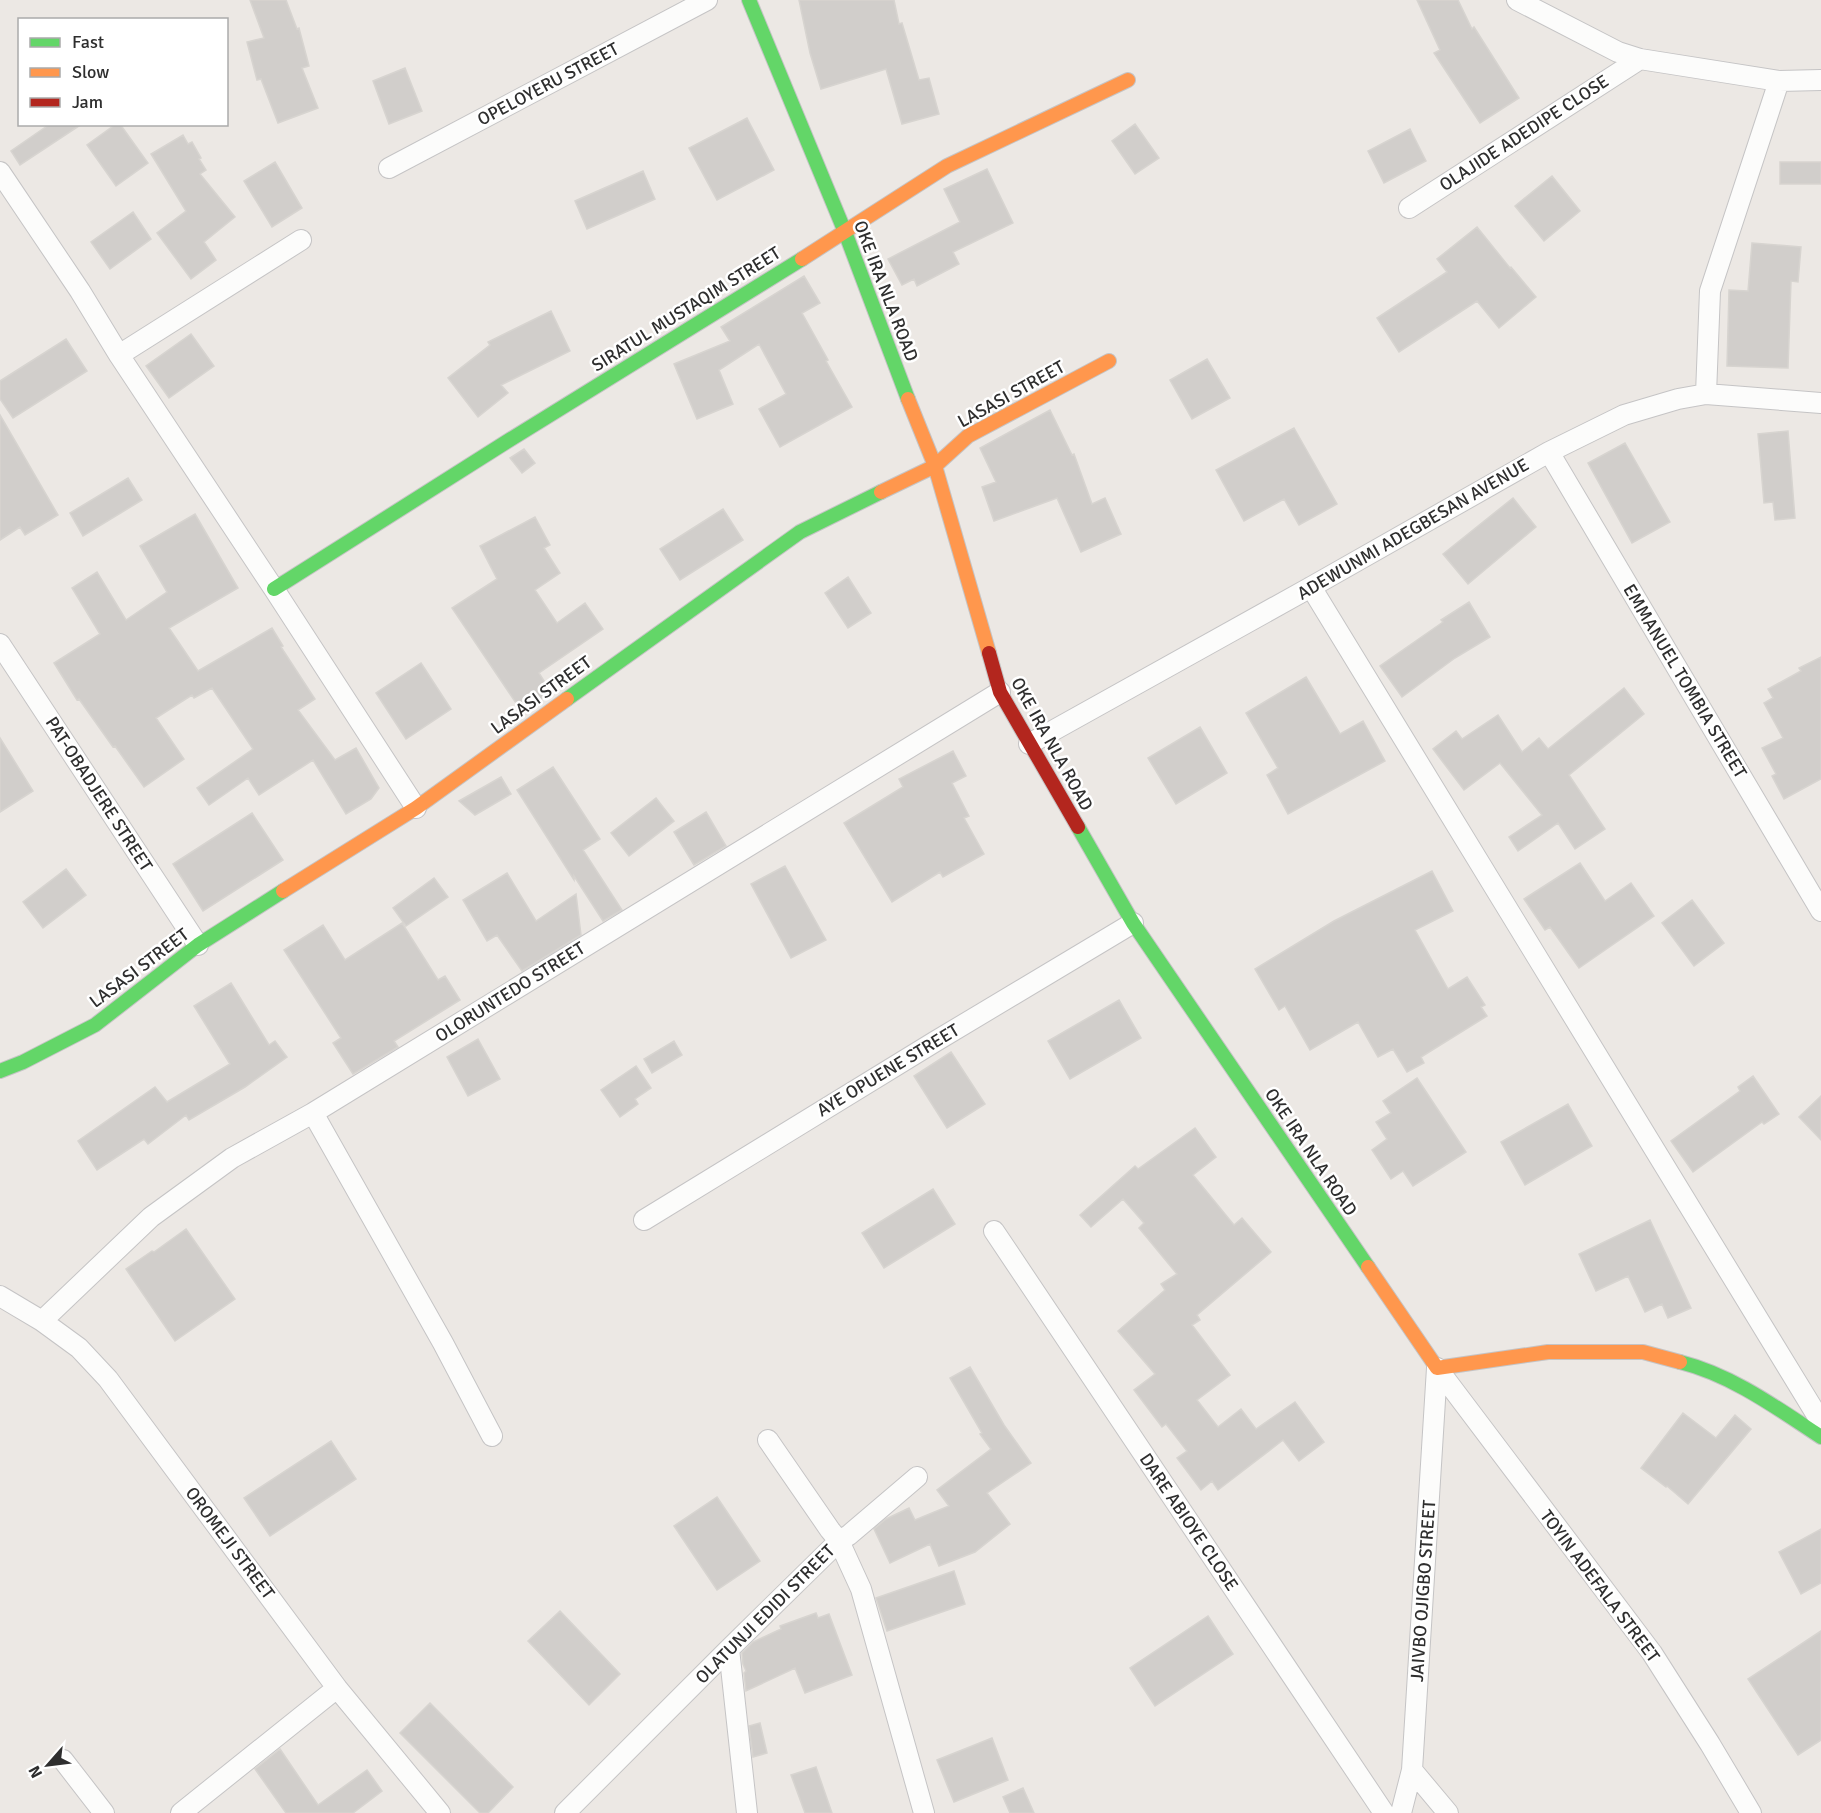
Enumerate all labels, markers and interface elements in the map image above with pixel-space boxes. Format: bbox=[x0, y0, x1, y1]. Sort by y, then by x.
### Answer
legend bbox=[18, 18, 228, 126]
text: Fast bbox=[72, 31, 104, 53]
street label: OPELOYERU STREET bbox=[474, 37, 623, 131]
text: Slow bbox=[72, 61, 109, 83]
street label: OLAJIDE ADEDIPE CLOSE bbox=[1435, 70, 1613, 196]
text: Jam bbox=[72, 91, 103, 113]
street label: OKE IRA NLA ROAD bbox=[849, 217, 923, 365]
street label: SIRATUL MUSTAQIM STREET bbox=[587, 242, 785, 376]
street label: LASASI STREET bbox=[954, 355, 1068, 432]
street label: ADEWUNMI ADEGBESAN AVENUE bbox=[1293, 454, 1533, 604]
street label: EMMANUEL TOMBIA STREET bbox=[1618, 580, 1752, 782]
street label: LASASI STREET bbox=[486, 651, 596, 739]
street label: OKE IRA NLA ROAD bbox=[1006, 673, 1098, 815]
street label: PAT-OBADJERE STREET bbox=[41, 713, 157, 876]
street label: LASASI STREET bbox=[85, 923, 193, 1013]
street label: OLORUNTEDO STREET bbox=[431, 937, 589, 1047]
street label: AYE OPUENE STREET bbox=[813, 1019, 963, 1121]
street label: OKE IRA NLA ROAD bbox=[1260, 1084, 1362, 1220]
street label: DARE ABIOYE CLOSE bbox=[1135, 1449, 1243, 1595]
street label: OROMEJI STREET bbox=[181, 1483, 279, 1604]
street label: JAIVBO OJIGBO STREET bbox=[1406, 1499, 1440, 1683]
street label: TOYIN ADEFALA STREET bbox=[1536, 1505, 1665, 1667]
street label: OLATUNJI EDIDI STREET bbox=[691, 1540, 839, 1688]
north arrow bbox=[18, 1735, 78, 1795]
text: N bbox=[24, 1762, 47, 1781]

